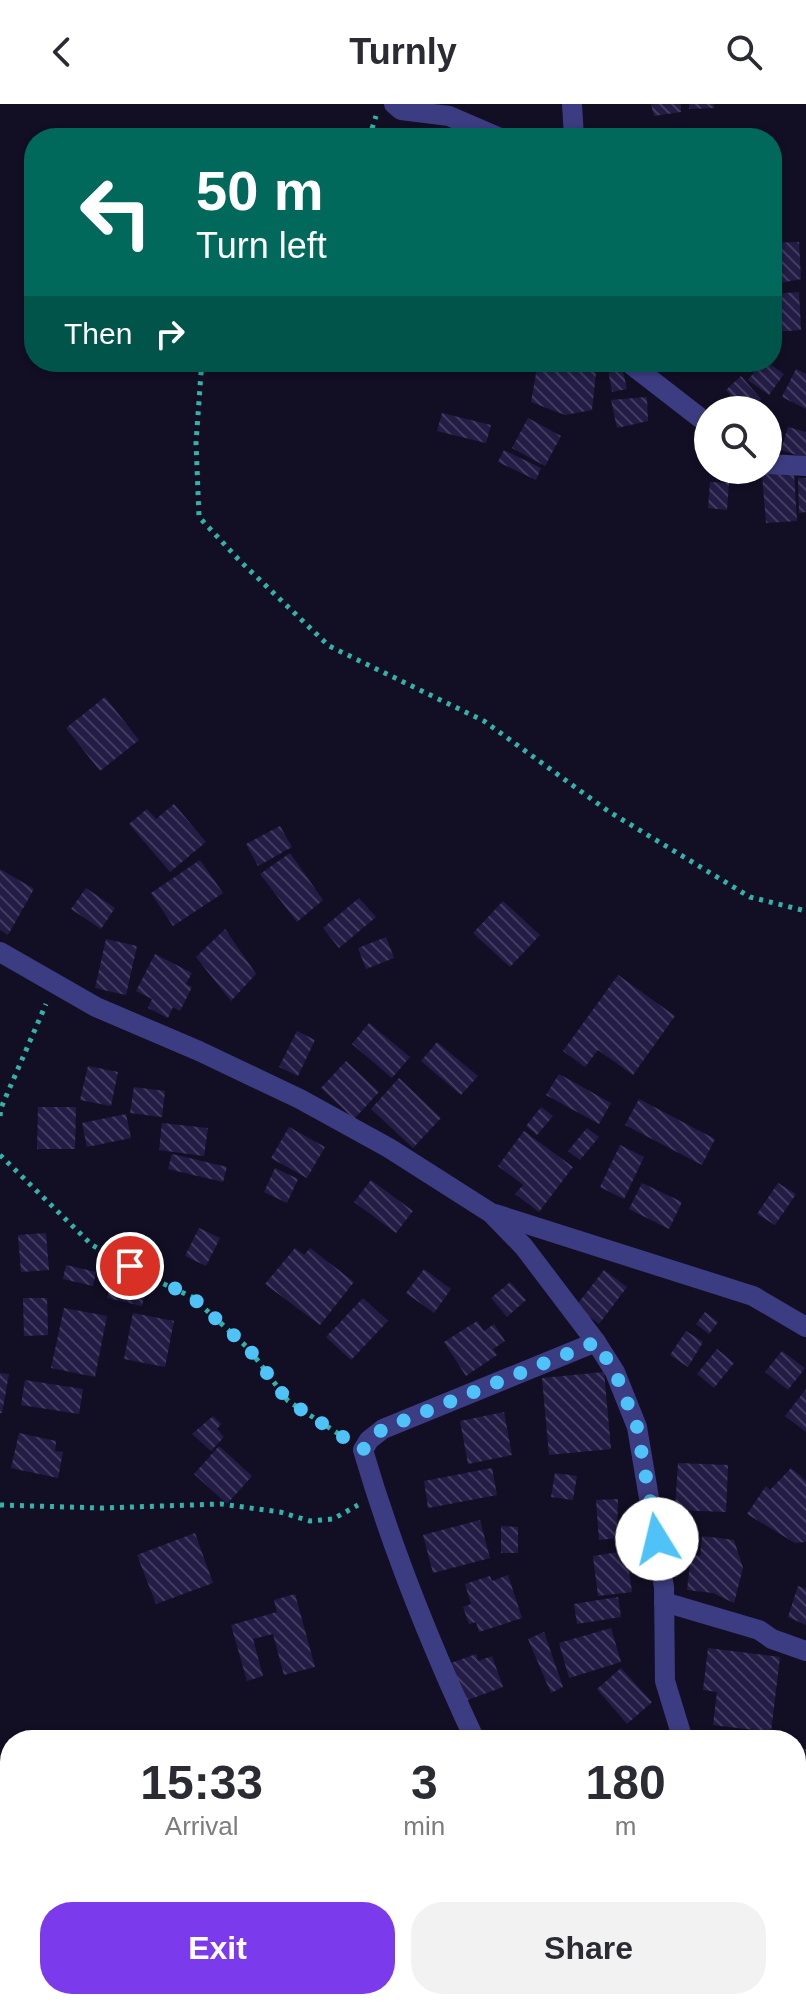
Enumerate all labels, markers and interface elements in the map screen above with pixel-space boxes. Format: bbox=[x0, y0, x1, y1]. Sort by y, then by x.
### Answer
icon: back bbox=[40, 30, 84, 74]
icon: search bbox=[722, 30, 766, 74]
text: Turnly bbox=[349, 31, 457, 72]
text: 50 m bbox=[196, 159, 324, 222]
icon: left bbox=[64, 160, 168, 264]
text: Turn left bbox=[196, 225, 327, 266]
icon: right bbox=[148, 312, 192, 356]
text: Then bbox=[64, 317, 132, 350]
map controls bbox=[694, 396, 782, 484]
button: search bbox=[694, 396, 782, 484]
pin bbox=[96, 1232, 164, 1300]
icon: arrive bbox=[108, 1244, 152, 1288]
position arrow bbox=[615, 1497, 699, 1581]
text: 15:33 bbox=[140, 1756, 263, 1809]
text: 3 bbox=[411, 1756, 438, 1809]
text: 180 bbox=[586, 1756, 666, 1809]
text: Arrival bbox=[165, 1811, 239, 1841]
text: min bbox=[403, 1811, 445, 1841]
text: m bbox=[615, 1811, 636, 1841]
button: Exit bbox=[40, 1902, 395, 1994]
button: Share bbox=[411, 1902, 766, 1994]

